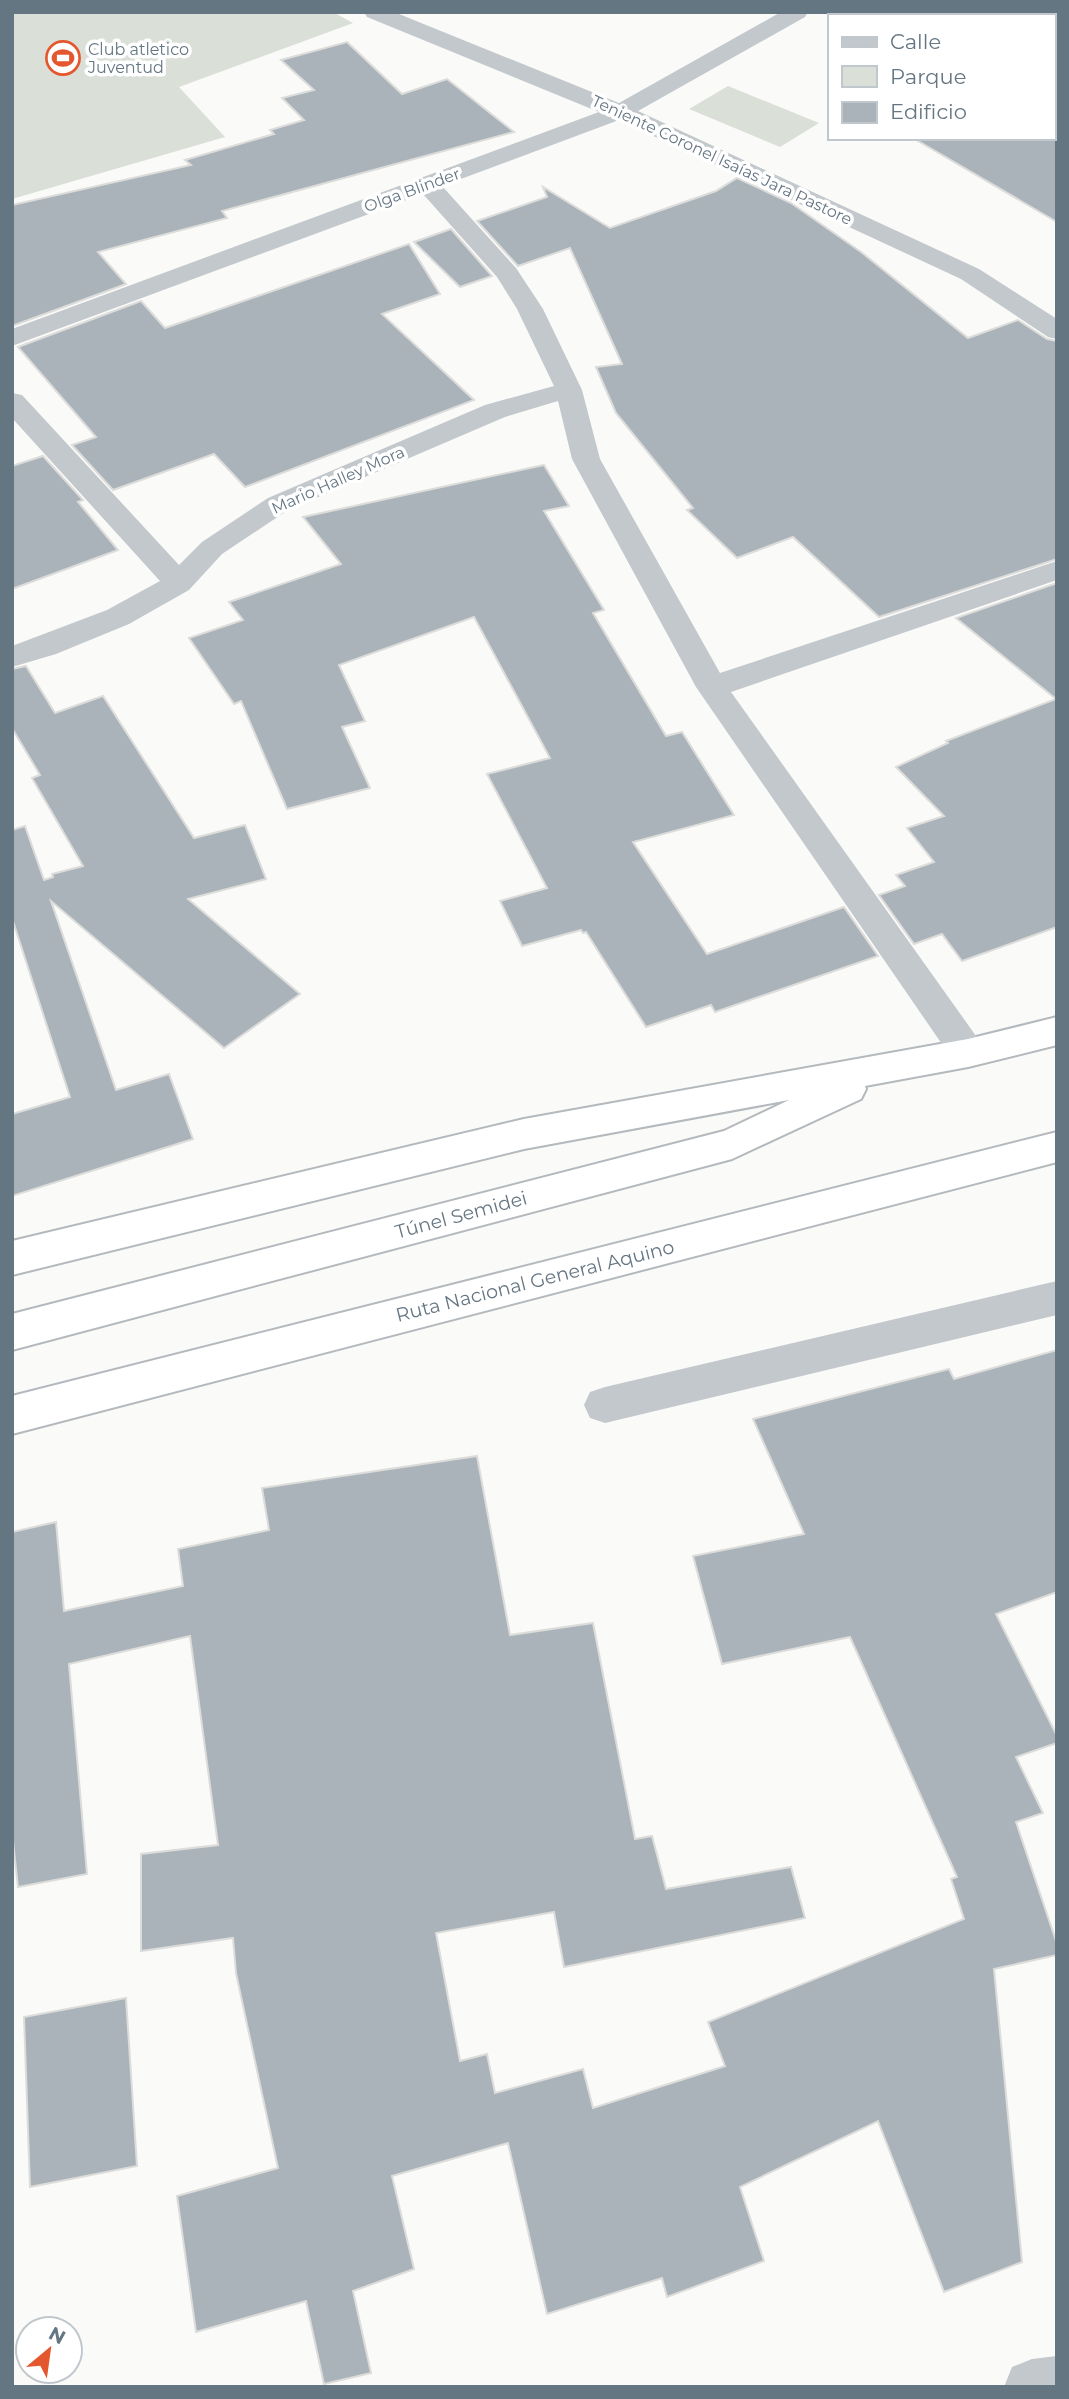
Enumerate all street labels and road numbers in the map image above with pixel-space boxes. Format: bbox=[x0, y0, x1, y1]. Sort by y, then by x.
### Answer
street label: Teniente Coronel Isaías Jara Pastore bbox=[589, 91, 855, 229]
street label: Olga Blinder bbox=[361, 164, 463, 216]
street label: Mario Halley Mora bbox=[269, 442, 407, 518]
street label: Túnel Semidei bbox=[392, 1186, 530, 1244]
street label: Ruta Nacional General Aquino bbox=[393, 1235, 677, 1327]

